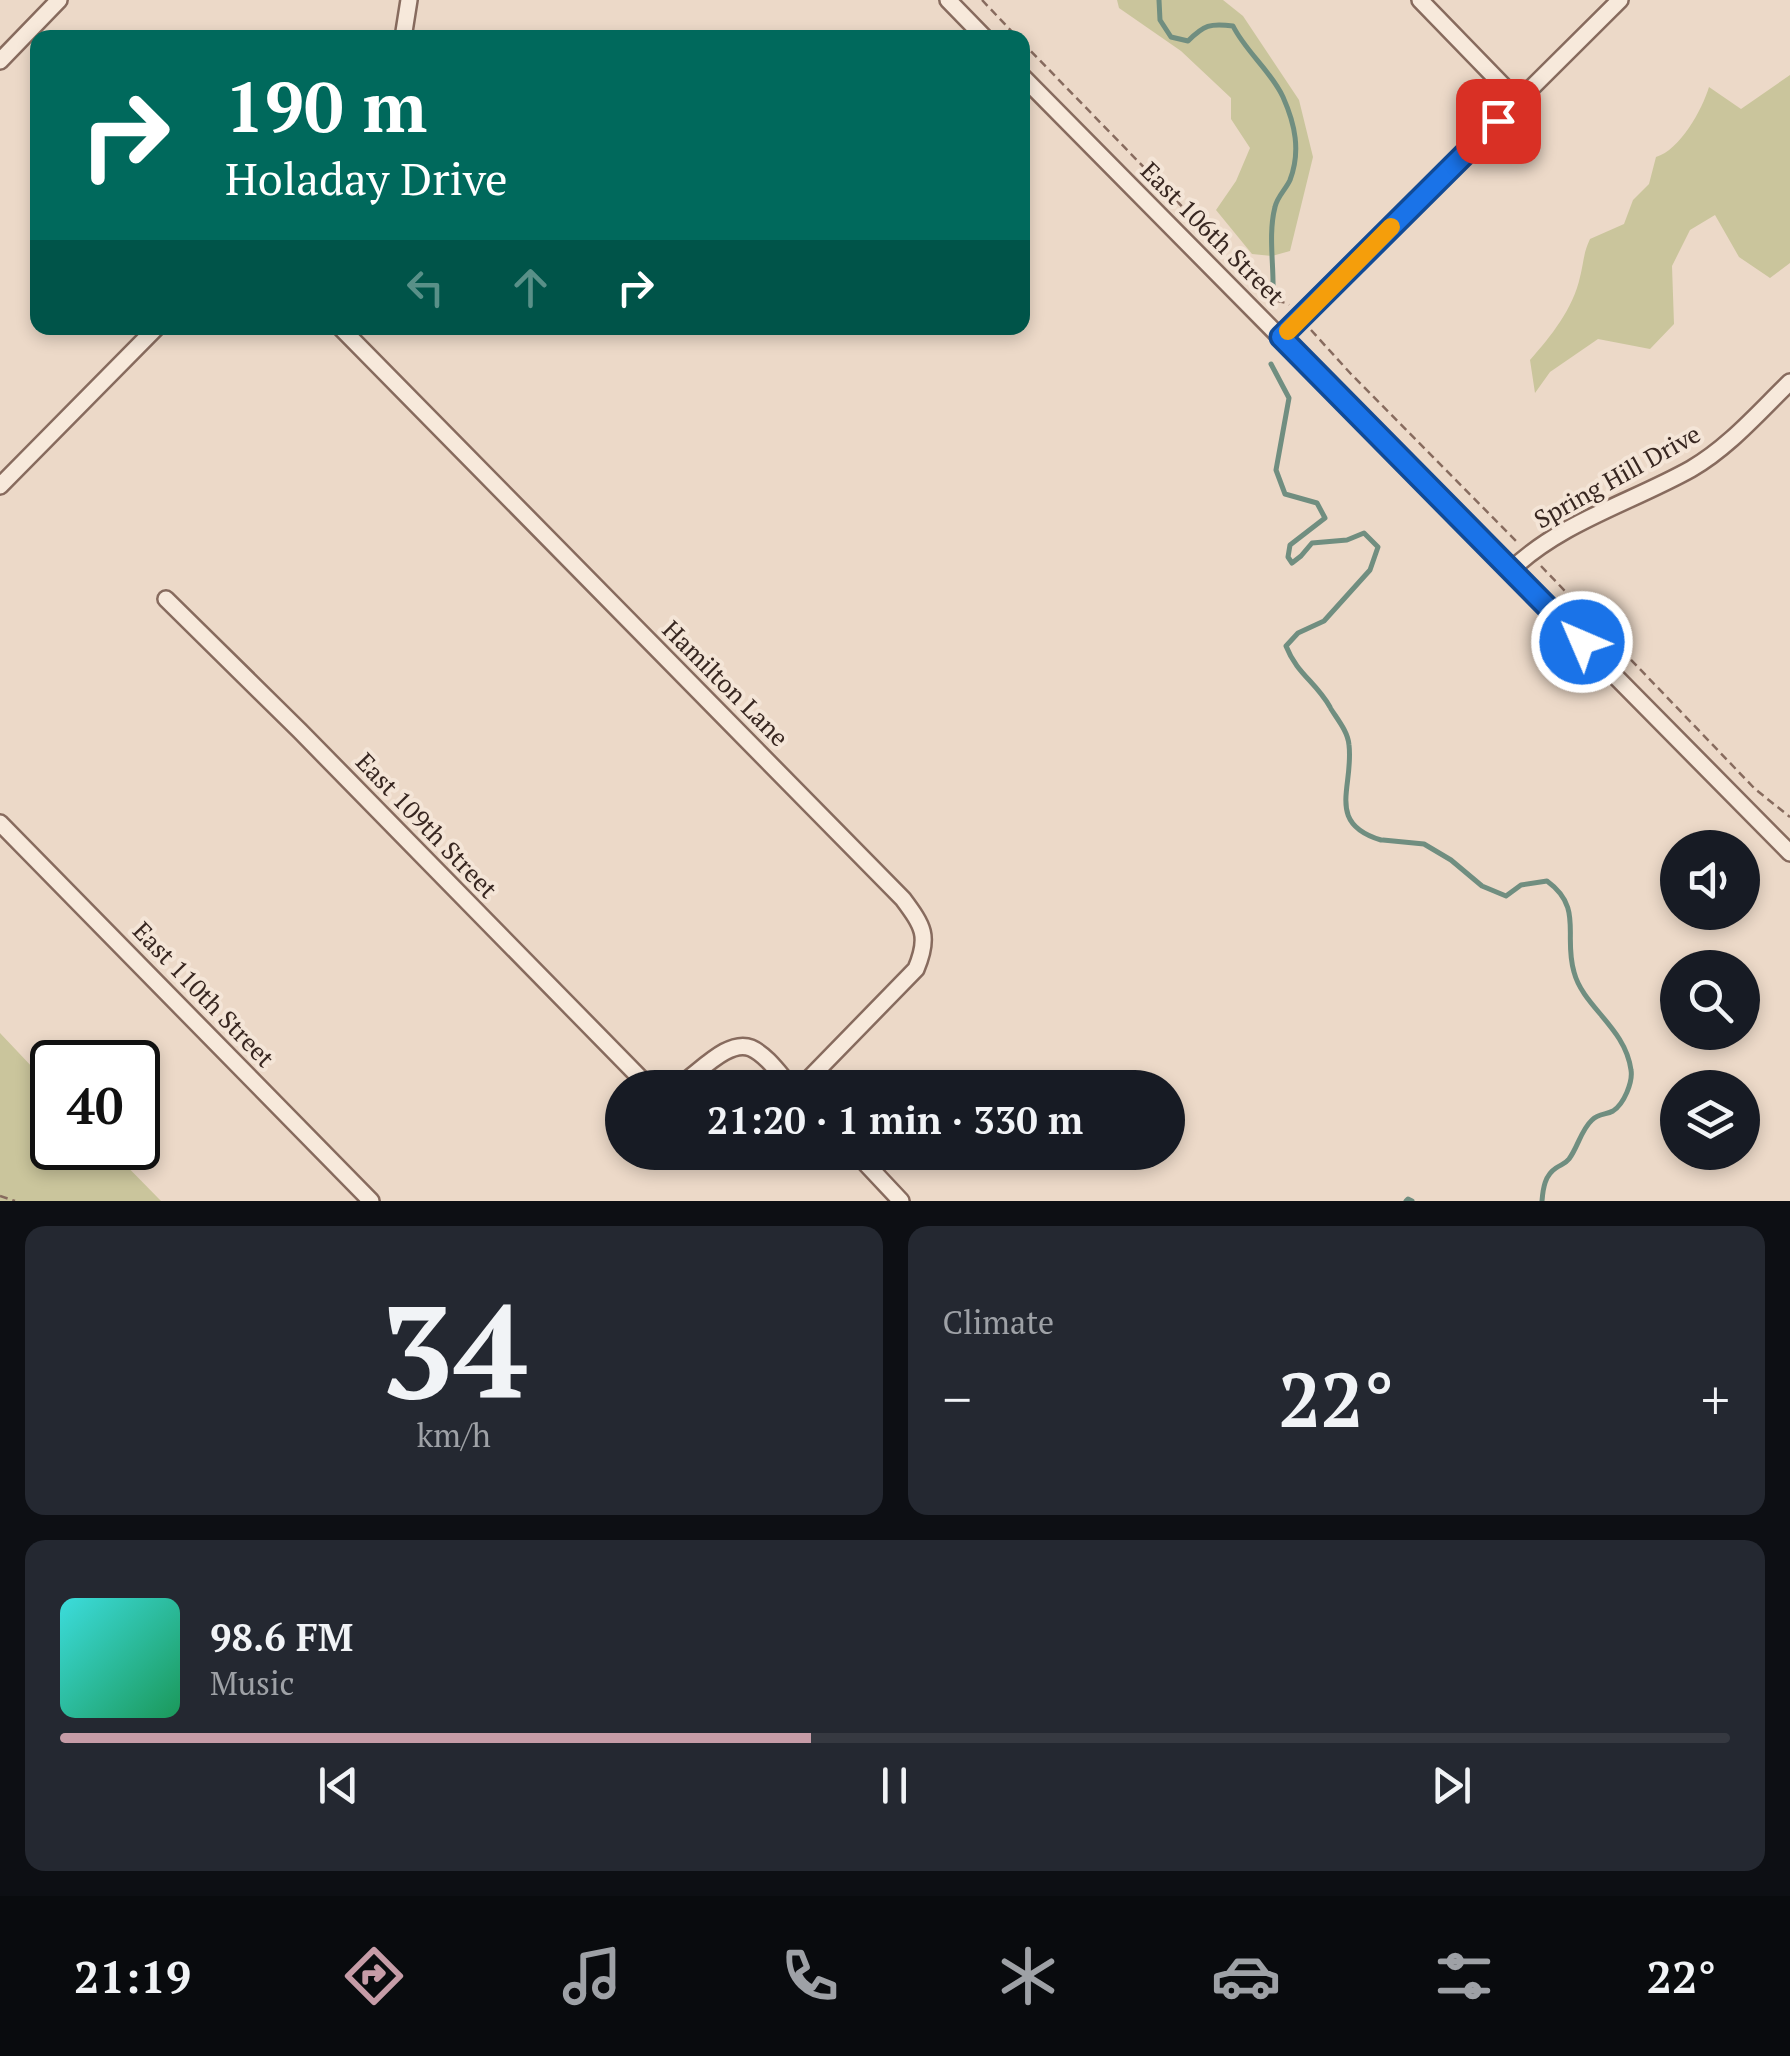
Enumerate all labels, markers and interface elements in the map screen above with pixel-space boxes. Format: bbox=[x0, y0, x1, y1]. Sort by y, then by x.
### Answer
text: 190 m bbox=[225, 59, 427, 152]
icon: right bbox=[60, 70, 190, 200]
pin bbox=[1456, 79, 1541, 164]
icon: arrive bbox=[1471, 94, 1526, 149]
text: Holaday Drive bbox=[225, 148, 508, 208]
street label: East 106th Street bbox=[1134, 154, 1292, 312]
icon: left bbox=[398, 260, 453, 315]
icon: ahead bbox=[503, 260, 558, 315]
icon: right bbox=[608, 260, 663, 315]
street label: Spring Hill Drive bbox=[1528, 417, 1706, 535]
position arrow bbox=[1530, 590, 1634, 694]
street label: Hamilton Lane bbox=[656, 613, 796, 753]
street label: East 109th Street bbox=[349, 745, 505, 905]
map controls bbox=[1660, 830, 1760, 1170]
button: sound bbox=[1660, 830, 1760, 930]
street label: East 110th Street bbox=[126, 914, 282, 1074]
button: search bbox=[1660, 950, 1760, 1050]
speed limit sign: 40 bbox=[30, 1040, 160, 1170]
button: layers bbox=[1660, 1070, 1760, 1170]
text: 21:20 · 1 min · 330 m bbox=[707, 1095, 1083, 1145]
text: 34 bbox=[380, 1263, 527, 1435]
text: Climate bbox=[943, 1301, 1054, 1343]
text: 22° bbox=[1278, 1349, 1394, 1448]
text: − bbox=[943, 1362, 972, 1435]
text: + bbox=[1701, 1362, 1730, 1435]
text: km/h bbox=[417, 1414, 491, 1456]
text: 98.6 FM bbox=[210, 1612, 353, 1662]
text: Music bbox=[210, 1662, 295, 1704]
icon: previous bbox=[311, 1758, 366, 1813]
icon: pause bbox=[867, 1758, 922, 1813]
icon: next bbox=[1424, 1758, 1479, 1813]
icon: directions bbox=[339, 1941, 409, 2011]
icon: music bbox=[557, 1941, 627, 2011]
icon: phone bbox=[775, 1941, 845, 2011]
icon: climate bbox=[993, 1941, 1063, 2011]
icon: car bbox=[1211, 1941, 1281, 2011]
icon: filters bbox=[1429, 1941, 1499, 2011]
text: 21:19 bbox=[74, 1946, 191, 2006]
text: 22° bbox=[1647, 1946, 1716, 2006]

